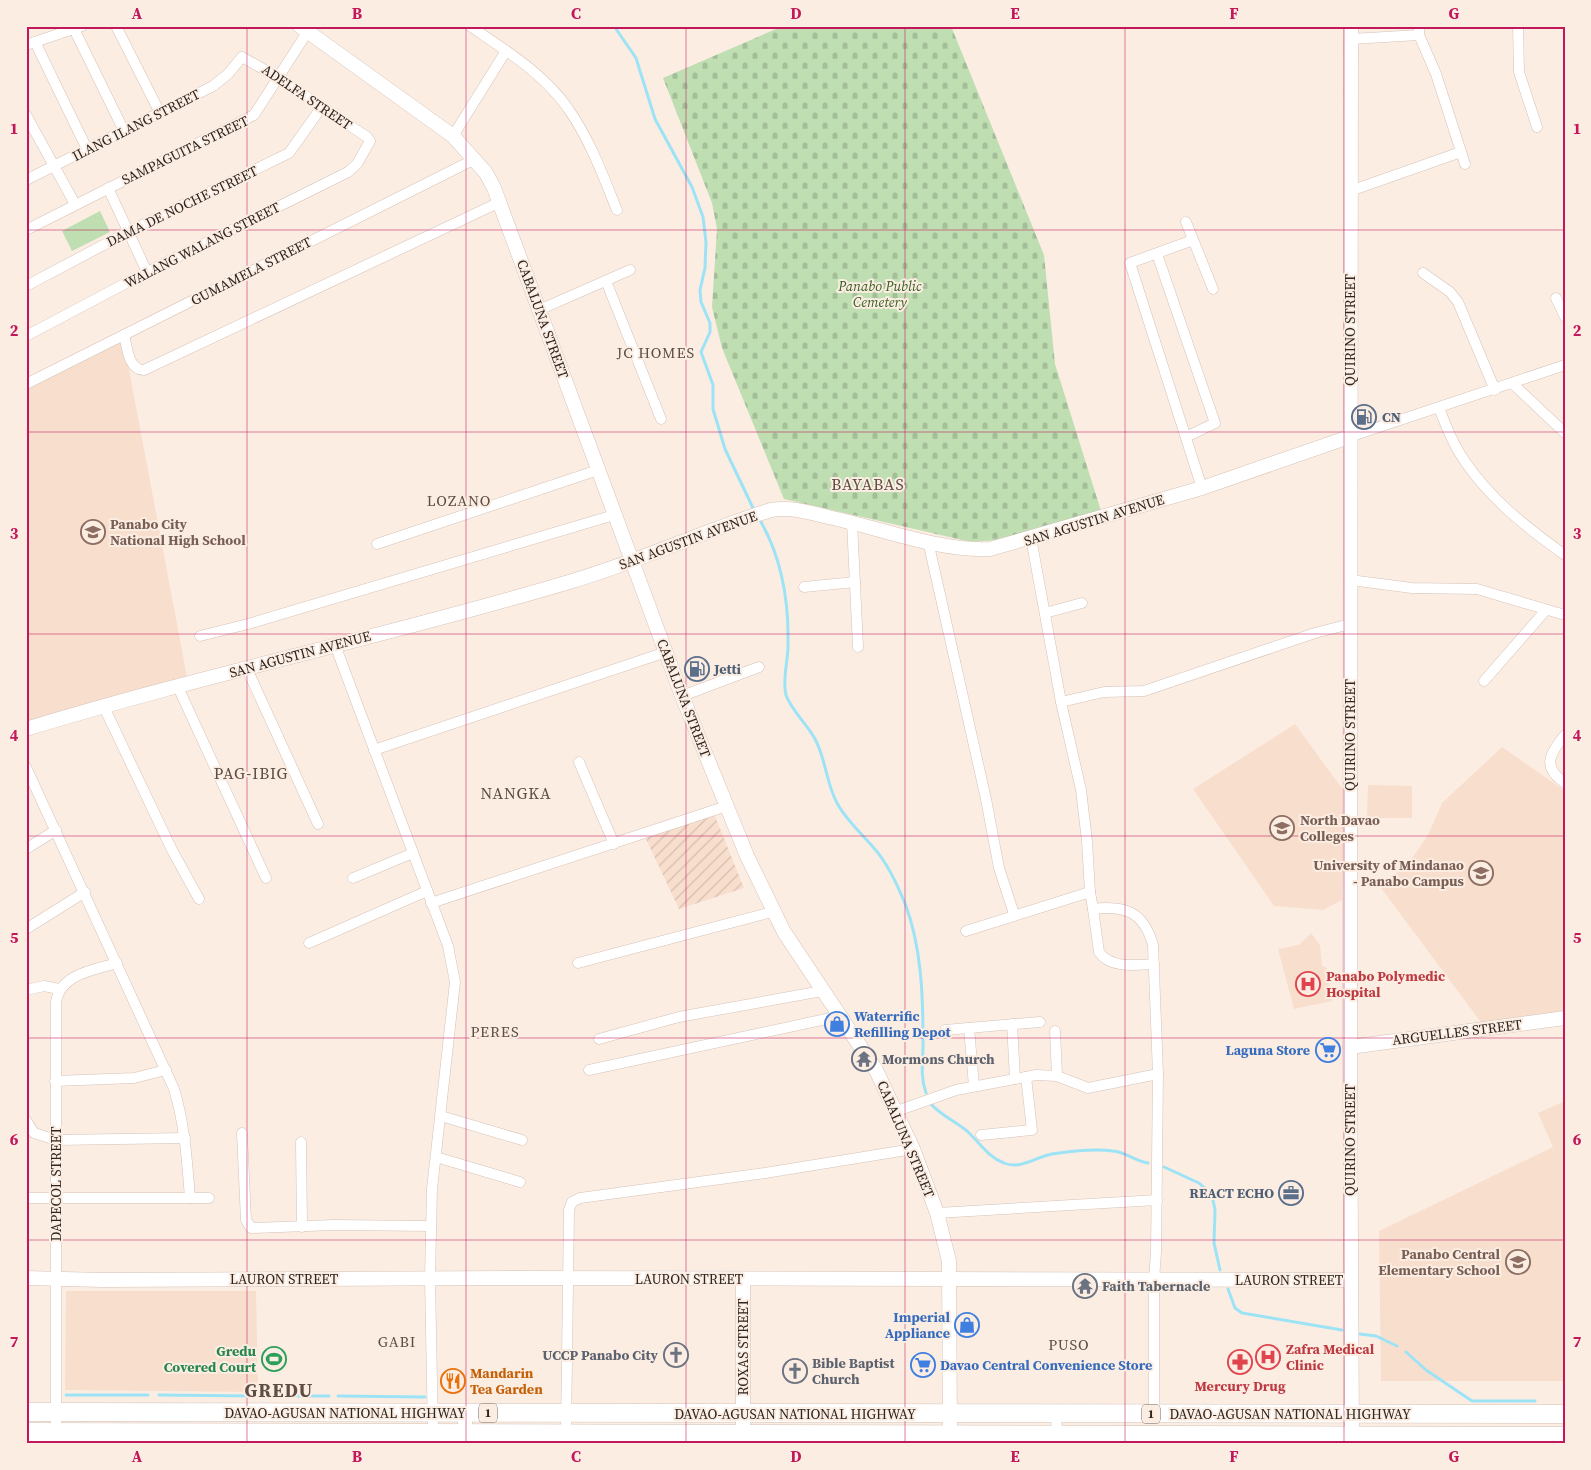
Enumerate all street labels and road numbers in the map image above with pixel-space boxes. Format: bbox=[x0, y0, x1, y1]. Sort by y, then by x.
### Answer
street label: ADELFA STREET bbox=[258, 59, 356, 135]
street label: ILANG ILANG STREET bbox=[69, 84, 204, 166]
street label: SAMPAGUITA STREET bbox=[118, 110, 252, 189]
street label: DAMA DE NOCHE STREET bbox=[103, 160, 262, 251]
street label: WALANG WALANG STREET bbox=[121, 197, 284, 293]
street label: GUMAMELA STREET bbox=[187, 232, 315, 310]
street label: CABALUNA STREET bbox=[512, 257, 574, 382]
street label: QUIRINO STREET bbox=[1340, 273, 1360, 386]
street label: SAN AGUSTIN AVENUE bbox=[1021, 489, 1167, 551]
street label: SAN AGUSTIN AVENUE bbox=[616, 506, 760, 574]
street label: SAN AGUSTIN AVENUE bbox=[227, 625, 373, 683]
street label: CABALUNA STREET bbox=[652, 636, 716, 761]
street label: QUIRINO STREET bbox=[1340, 678, 1360, 791]
street label: ARGUELLES STREET bbox=[1391, 1014, 1524, 1050]
street label: CABALUNA STREET bbox=[872, 1077, 940, 1201]
street label: QUIRINO STREET bbox=[1340, 1083, 1360, 1196]
street label: DAPECOL STREET bbox=[46, 1126, 66, 1241]
street label: LAURON STREET bbox=[230, 1269, 339, 1289]
street label: LAURON STREET bbox=[635, 1269, 744, 1289]
street label: LAURON STREET bbox=[1235, 1270, 1344, 1290]
street label: ROXAS STREET bbox=[733, 1298, 753, 1396]
street label: DAVAO-AGUSAN NATIONAL HIGHWAY bbox=[224, 1403, 466, 1423]
road number: 1 bbox=[479, 1404, 497, 1422]
street label: DAVAO-AGUSAN NATIONAL HIGHWAY bbox=[674, 1404, 916, 1424]
street label: DAVAO-AGUSAN NATIONAL HIGHWAY bbox=[1169, 1404, 1411, 1424]
road number: 1 bbox=[1142, 1405, 1160, 1424]

